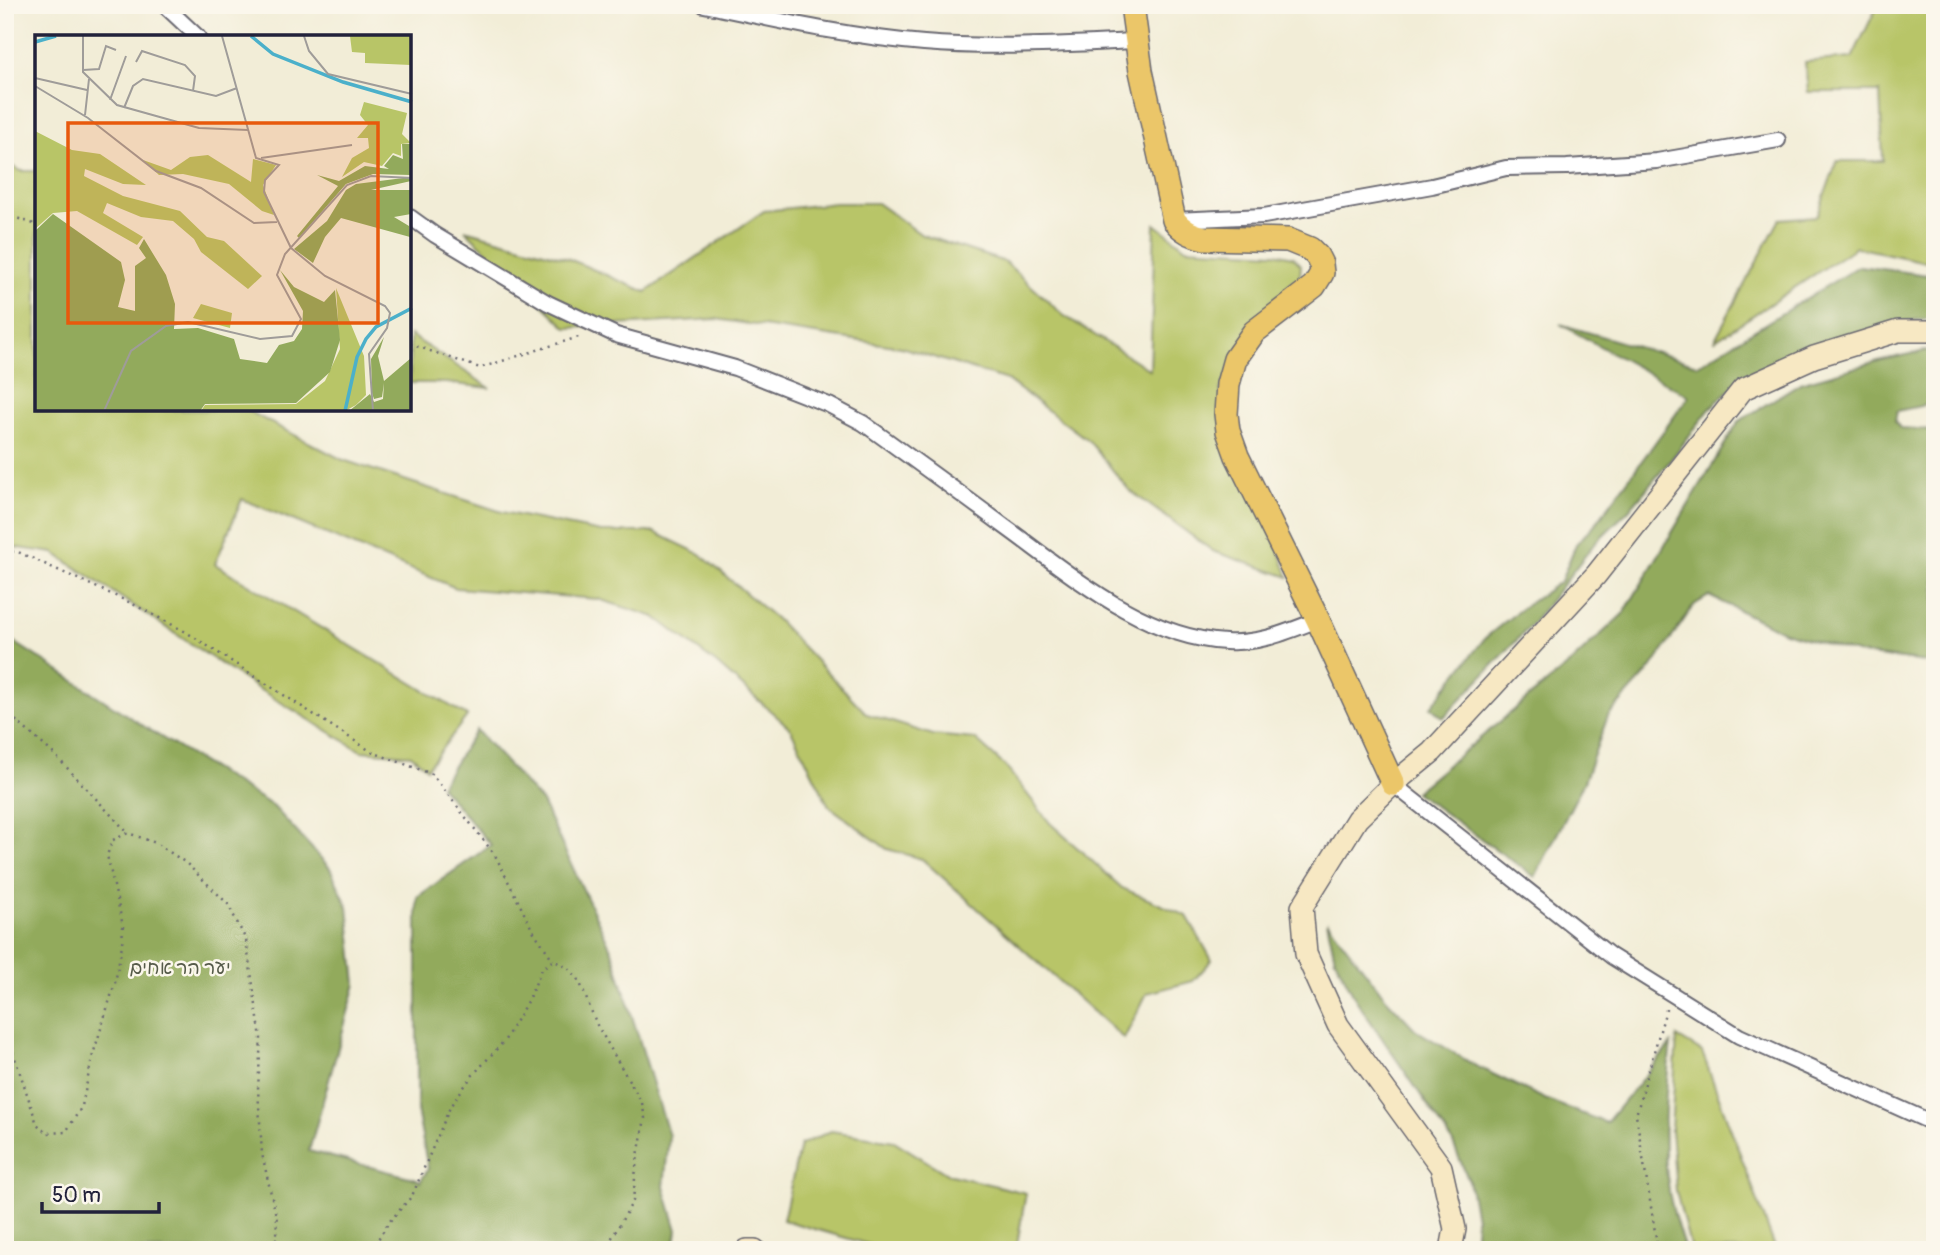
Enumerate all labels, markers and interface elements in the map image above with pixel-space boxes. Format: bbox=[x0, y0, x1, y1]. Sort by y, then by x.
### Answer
inset map bbox=[35, 35, 411, 411]
park label: יער הר אחים bbox=[129, 956, 231, 980]
scale bar bbox=[42, 1171, 159, 1215]
text: 50 m bbox=[52, 1182, 101, 1209]

